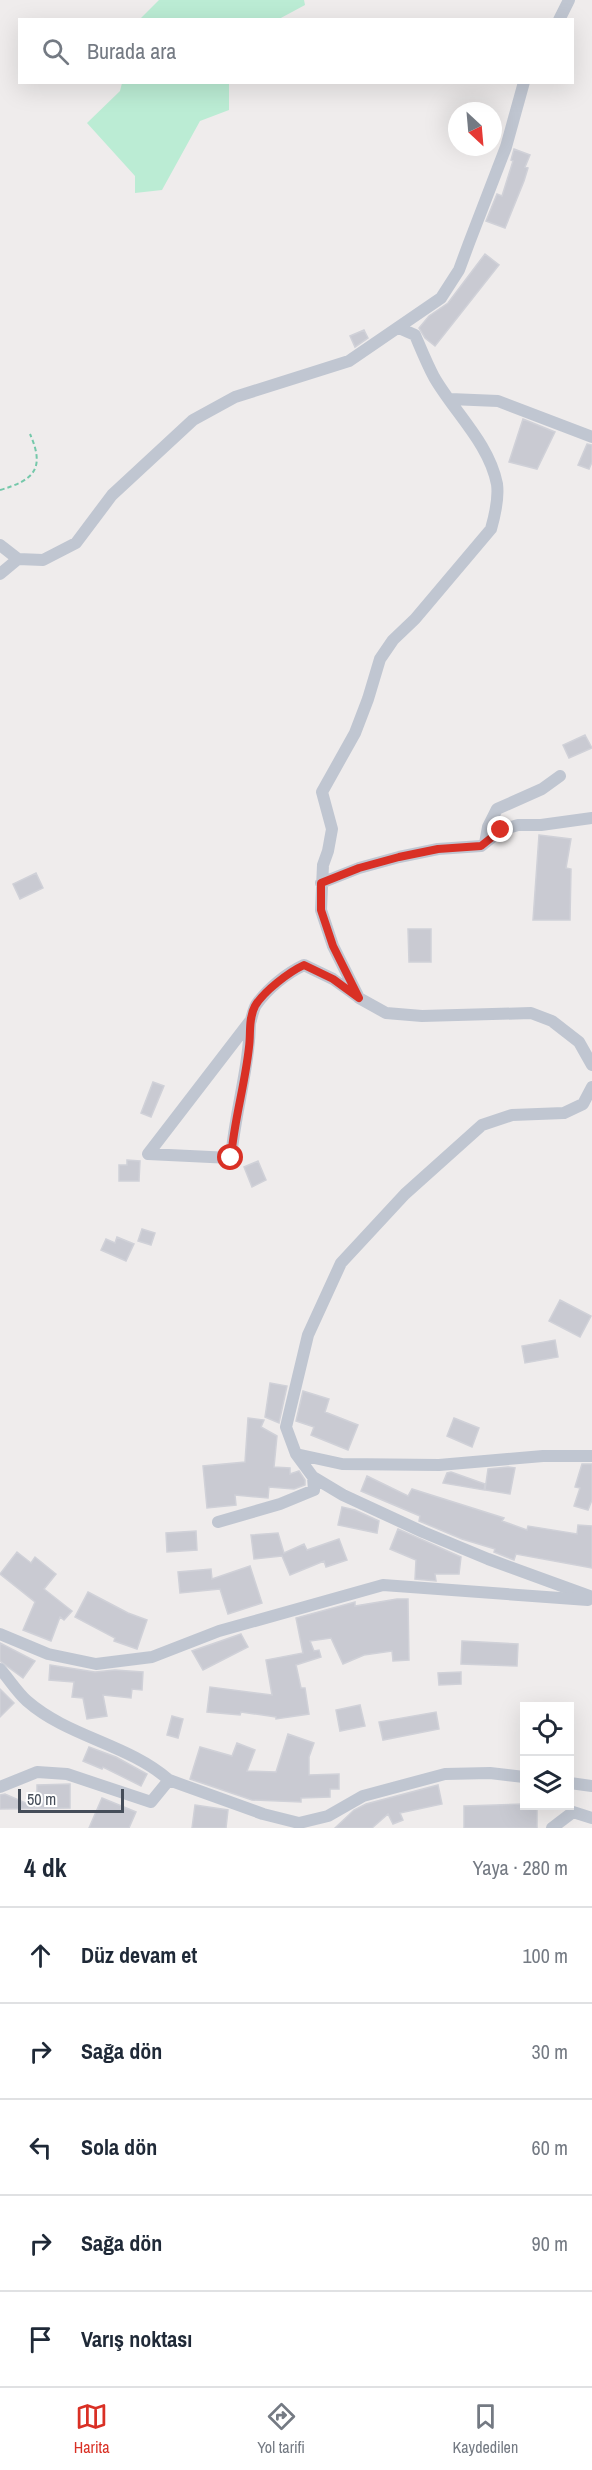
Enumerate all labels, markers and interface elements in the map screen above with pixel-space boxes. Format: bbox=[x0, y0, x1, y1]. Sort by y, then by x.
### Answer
search box bbox=[18, 18, 574, 84]
icon: search bbox=[39, 35, 72, 68]
text: Burada ara bbox=[87, 36, 176, 66]
north arrow bbox=[448, 102, 502, 156]
route end bbox=[487, 816, 513, 842]
route start bbox=[217, 1144, 243, 1170]
map controls bbox=[520, 1702, 574, 1810]
button: locate bbox=[520, 1702, 574, 1756]
button: layers bbox=[520, 1756, 574, 1810]
scale bar bbox=[18, 1786, 124, 1814]
text: 50 m bbox=[27, 1788, 56, 1810]
text: 4 dk bbox=[24, 1850, 67, 1885]
text: Yaya · 280 m bbox=[473, 1854, 568, 1881]
icon: ahead bbox=[24, 1939, 57, 1972]
text: Düz devam et bbox=[81, 1940, 197, 1970]
text: 100 m bbox=[522, 1942, 568, 1969]
icon: right bbox=[24, 2035, 57, 2068]
text: Sağa dön bbox=[81, 2036, 162, 2066]
text: 30 m bbox=[532, 2038, 568, 2065]
icon: left bbox=[24, 2131, 57, 2164]
text: Sola dön bbox=[81, 2132, 157, 2162]
text: 60 m bbox=[532, 2134, 568, 2161]
icon: right bbox=[24, 2227, 57, 2260]
text: Sağa dön bbox=[81, 2228, 162, 2258]
text: 90 m bbox=[532, 2230, 568, 2257]
icon: arrive bbox=[24, 2323, 57, 2356]
text: Varış noktası bbox=[81, 2324, 192, 2354]
tab: Harita bbox=[74, 2400, 110, 2458]
tab: Yol tarifi bbox=[257, 2400, 305, 2458]
tab: Kaydedilen bbox=[453, 2400, 518, 2458]

